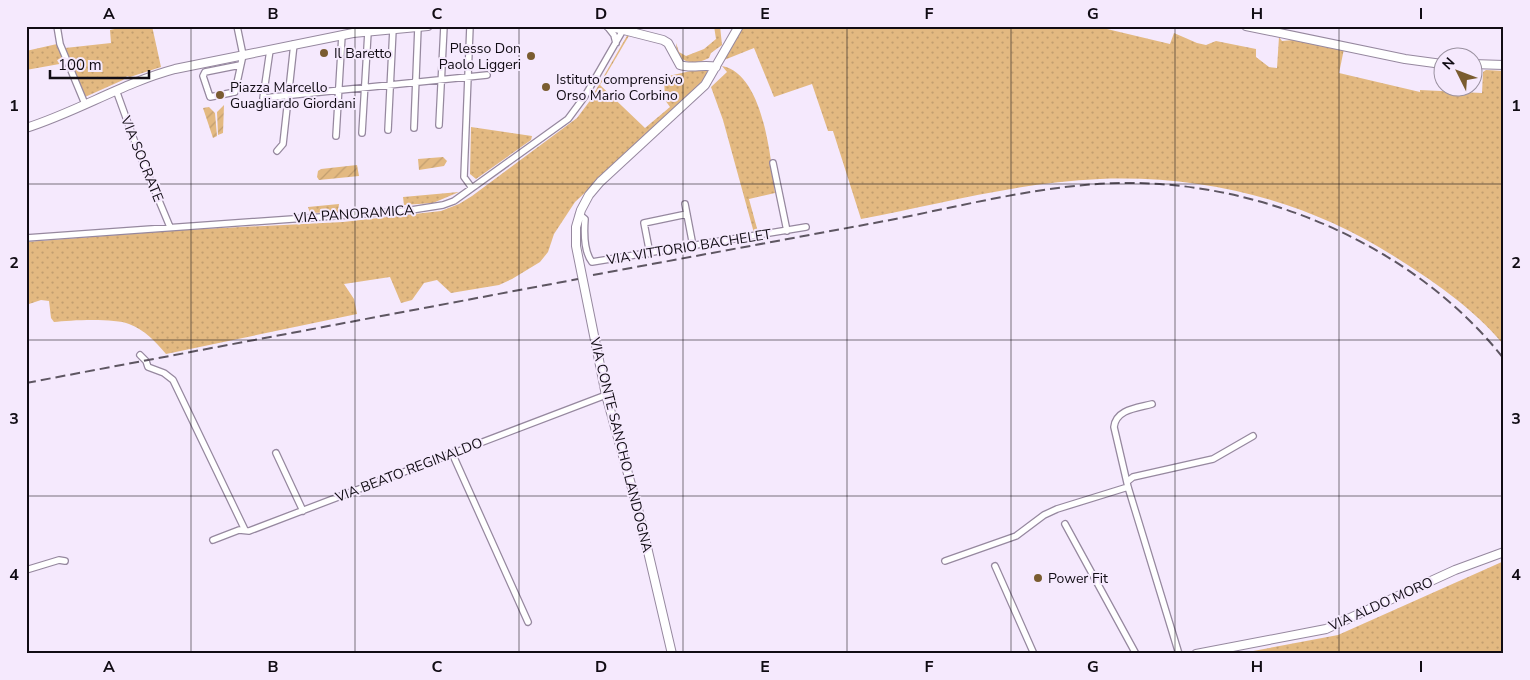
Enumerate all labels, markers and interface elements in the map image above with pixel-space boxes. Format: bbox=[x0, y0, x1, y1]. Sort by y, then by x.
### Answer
text: A bbox=[103, 3, 115, 25]
text: B bbox=[267, 3, 279, 25]
text: C bbox=[432, 3, 443, 25]
text: D bbox=[595, 3, 607, 25]
text: E bbox=[760, 3, 770, 25]
text: F bbox=[925, 3, 934, 25]
text: G bbox=[1087, 3, 1099, 25]
text: H bbox=[1251, 3, 1263, 25]
text: I bbox=[1419, 3, 1423, 25]
place label: Plesso Don Paolo Liggeri bbox=[439, 39, 521, 74]
place label: Il Baretto bbox=[334, 44, 392, 63]
marker: Il Baretto bbox=[318, 47, 330, 59]
scale bar bbox=[50, 48, 149, 80]
north arrow bbox=[1432, 48, 1482, 98]
marker: Plesso Don Paolo Liggeri bbox=[525, 50, 537, 62]
text: N bbox=[1438, 53, 1459, 74]
text: 100 m bbox=[58, 55, 102, 75]
place label: Istituto comprensivo Orso Mario Corbino bbox=[556, 70, 683, 105]
place label: Piazza Marcello Guagliardo Giordani bbox=[230, 78, 356, 113]
marker: Istituto comprensivo Orso Mario Corbino bbox=[540, 81, 552, 93]
marker: Piazza Marcello Guagliardo Giordani bbox=[214, 89, 226, 101]
text: 1 bbox=[9, 95, 19, 117]
text: 1 bbox=[1511, 95, 1521, 117]
street label: VIA SOCRATE bbox=[116, 112, 168, 205]
street label: VIA PANORAMICA bbox=[292, 200, 415, 228]
street label: VIA VITTORIO BACHELET bbox=[604, 225, 773, 270]
text: 2 bbox=[9, 252, 19, 274]
text: 2 bbox=[1511, 252, 1521, 274]
street label: VIA CONTE SANCHO LANDOGNA bbox=[585, 335, 657, 554]
text: 3 bbox=[9, 408, 19, 430]
text: 3 bbox=[1511, 408, 1521, 430]
street label: VIA BEATO REGINALDO bbox=[332, 433, 485, 507]
text: 4 bbox=[9, 564, 19, 586]
text: 4 bbox=[1511, 564, 1521, 586]
place label: Power Fit bbox=[1048, 569, 1108, 588]
marker: Power Fit bbox=[1032, 572, 1044, 584]
street label: VIA ALDO MORO bbox=[1325, 572, 1436, 636]
text: A bbox=[103, 656, 115, 678]
text: B bbox=[267, 656, 279, 678]
text: C bbox=[432, 656, 443, 678]
text: D bbox=[595, 656, 607, 678]
text: E bbox=[760, 656, 770, 678]
text: F bbox=[925, 656, 934, 678]
text: G bbox=[1087, 656, 1099, 678]
text: H bbox=[1251, 656, 1263, 678]
text: I bbox=[1419, 656, 1423, 678]

